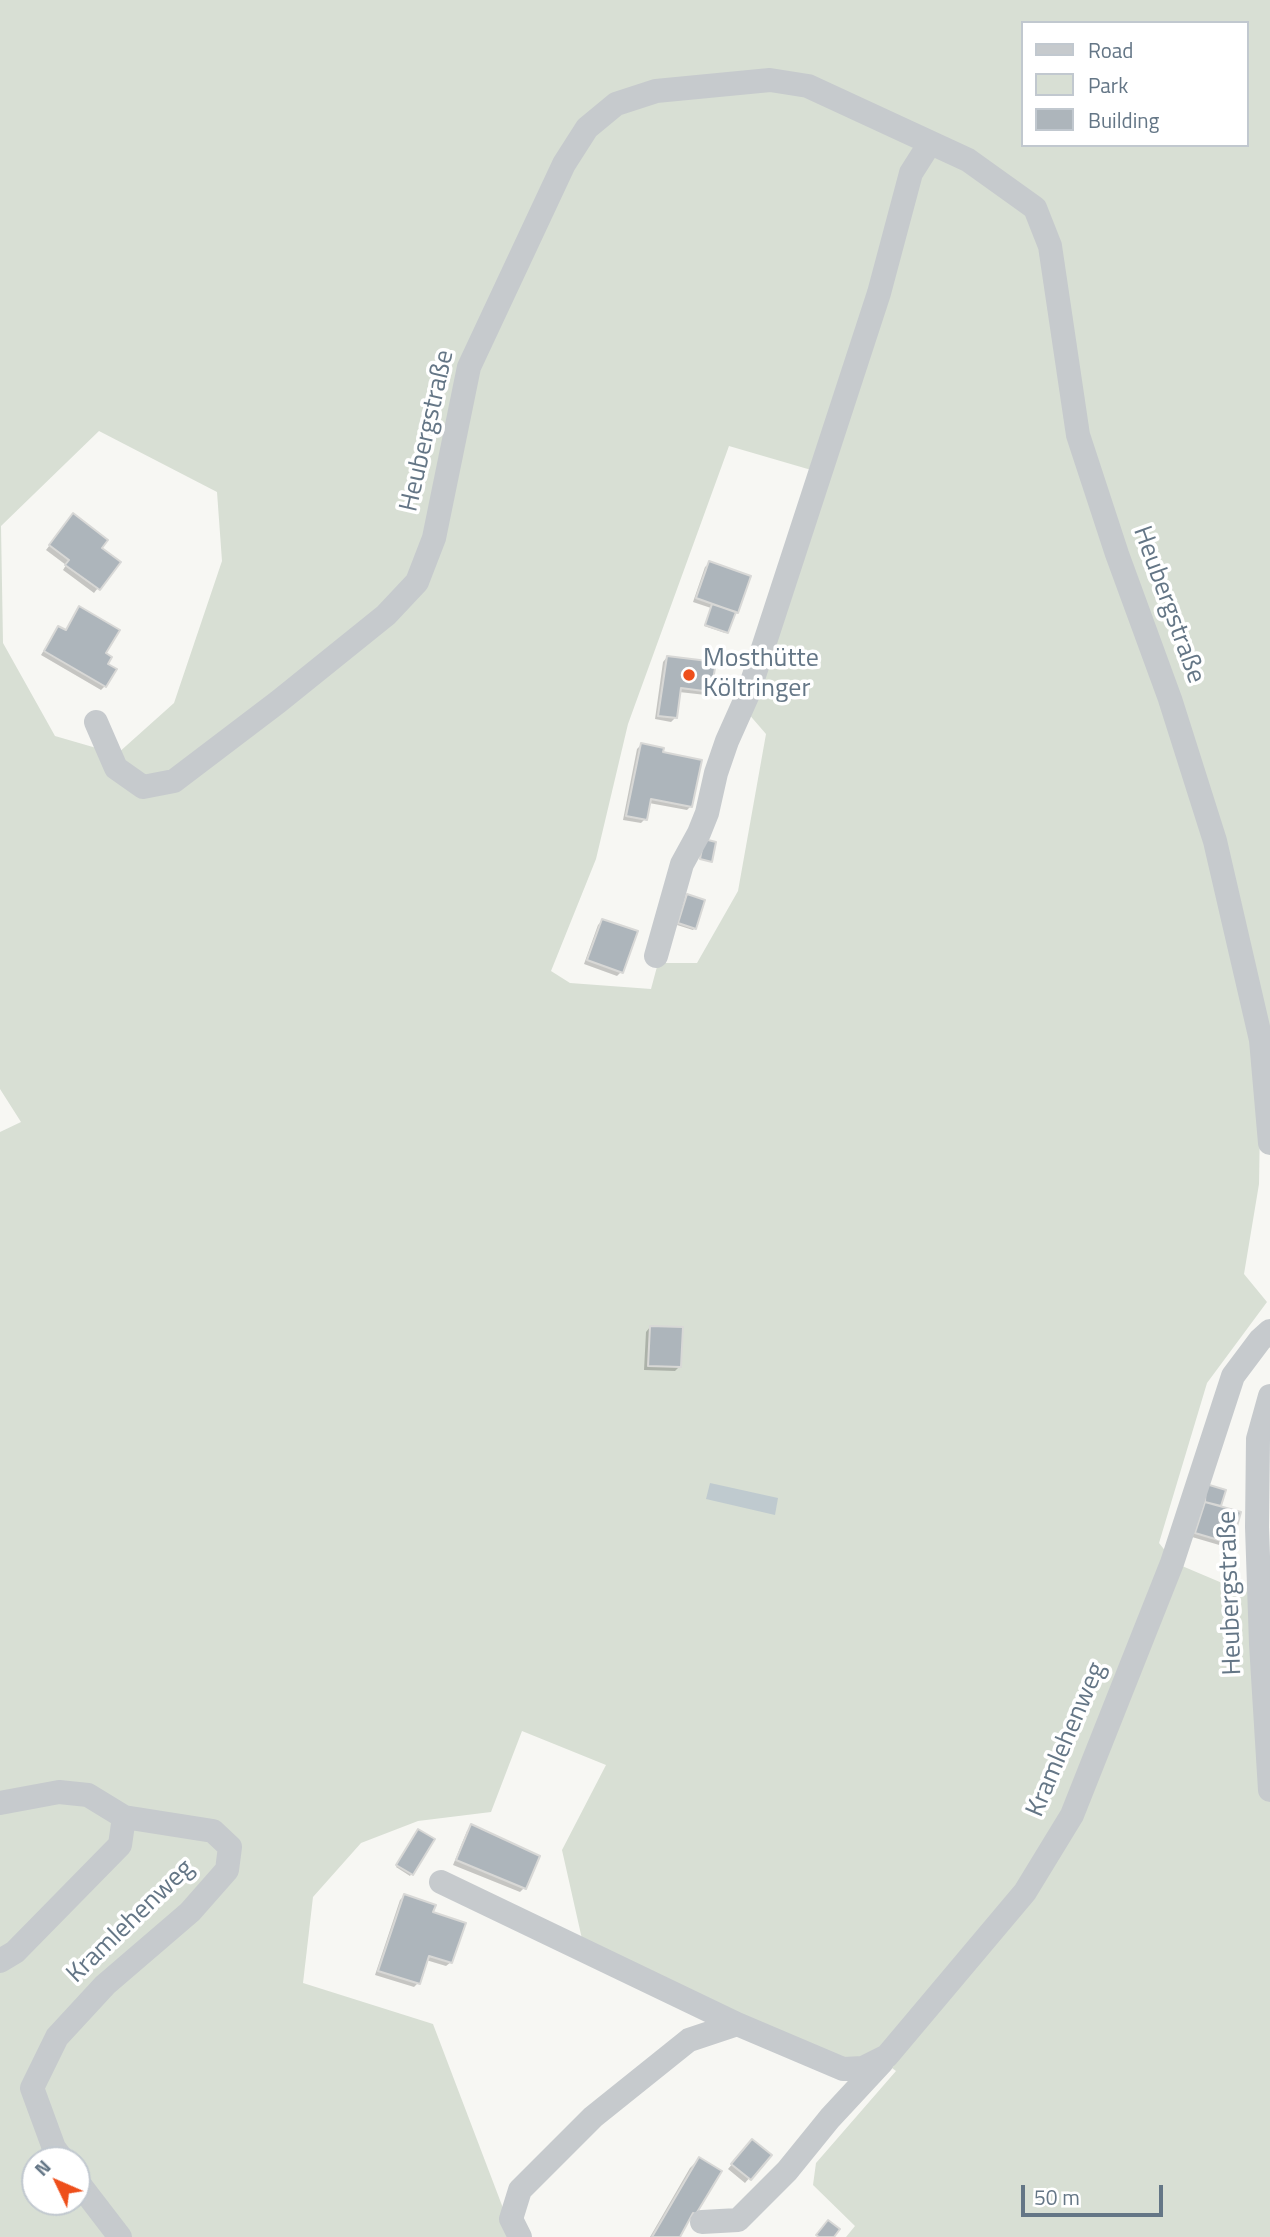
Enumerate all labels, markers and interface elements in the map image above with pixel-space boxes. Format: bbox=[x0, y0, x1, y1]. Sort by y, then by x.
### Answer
legend bbox=[1021, 21, 1249, 147]
text: Road bbox=[1088, 34, 1133, 66]
text: Park bbox=[1088, 69, 1128, 101]
text: Building bbox=[1088, 104, 1159, 136]
street label: Heubergstraße bbox=[394, 347, 462, 515]
street label: Heubergstraße bbox=[1125, 522, 1211, 688]
place label: Mosthütte Költringer bbox=[703, 644, 819, 706]
marker: Mosthütte Költringer bbox=[681, 667, 697, 683]
street label: Heubergstraße bbox=[1213, 1510, 1249, 1676]
street label: Kramlehenweg bbox=[1020, 1658, 1114, 1822]
street label: Kramlehenweg bbox=[61, 1854, 201, 1990]
north arrow bbox=[21, 2146, 91, 2216]
text: N bbox=[27, 2153, 57, 2182]
scale bar bbox=[1025, 2170, 1167, 2214]
text: 50 m bbox=[1034, 2181, 1080, 2213]

